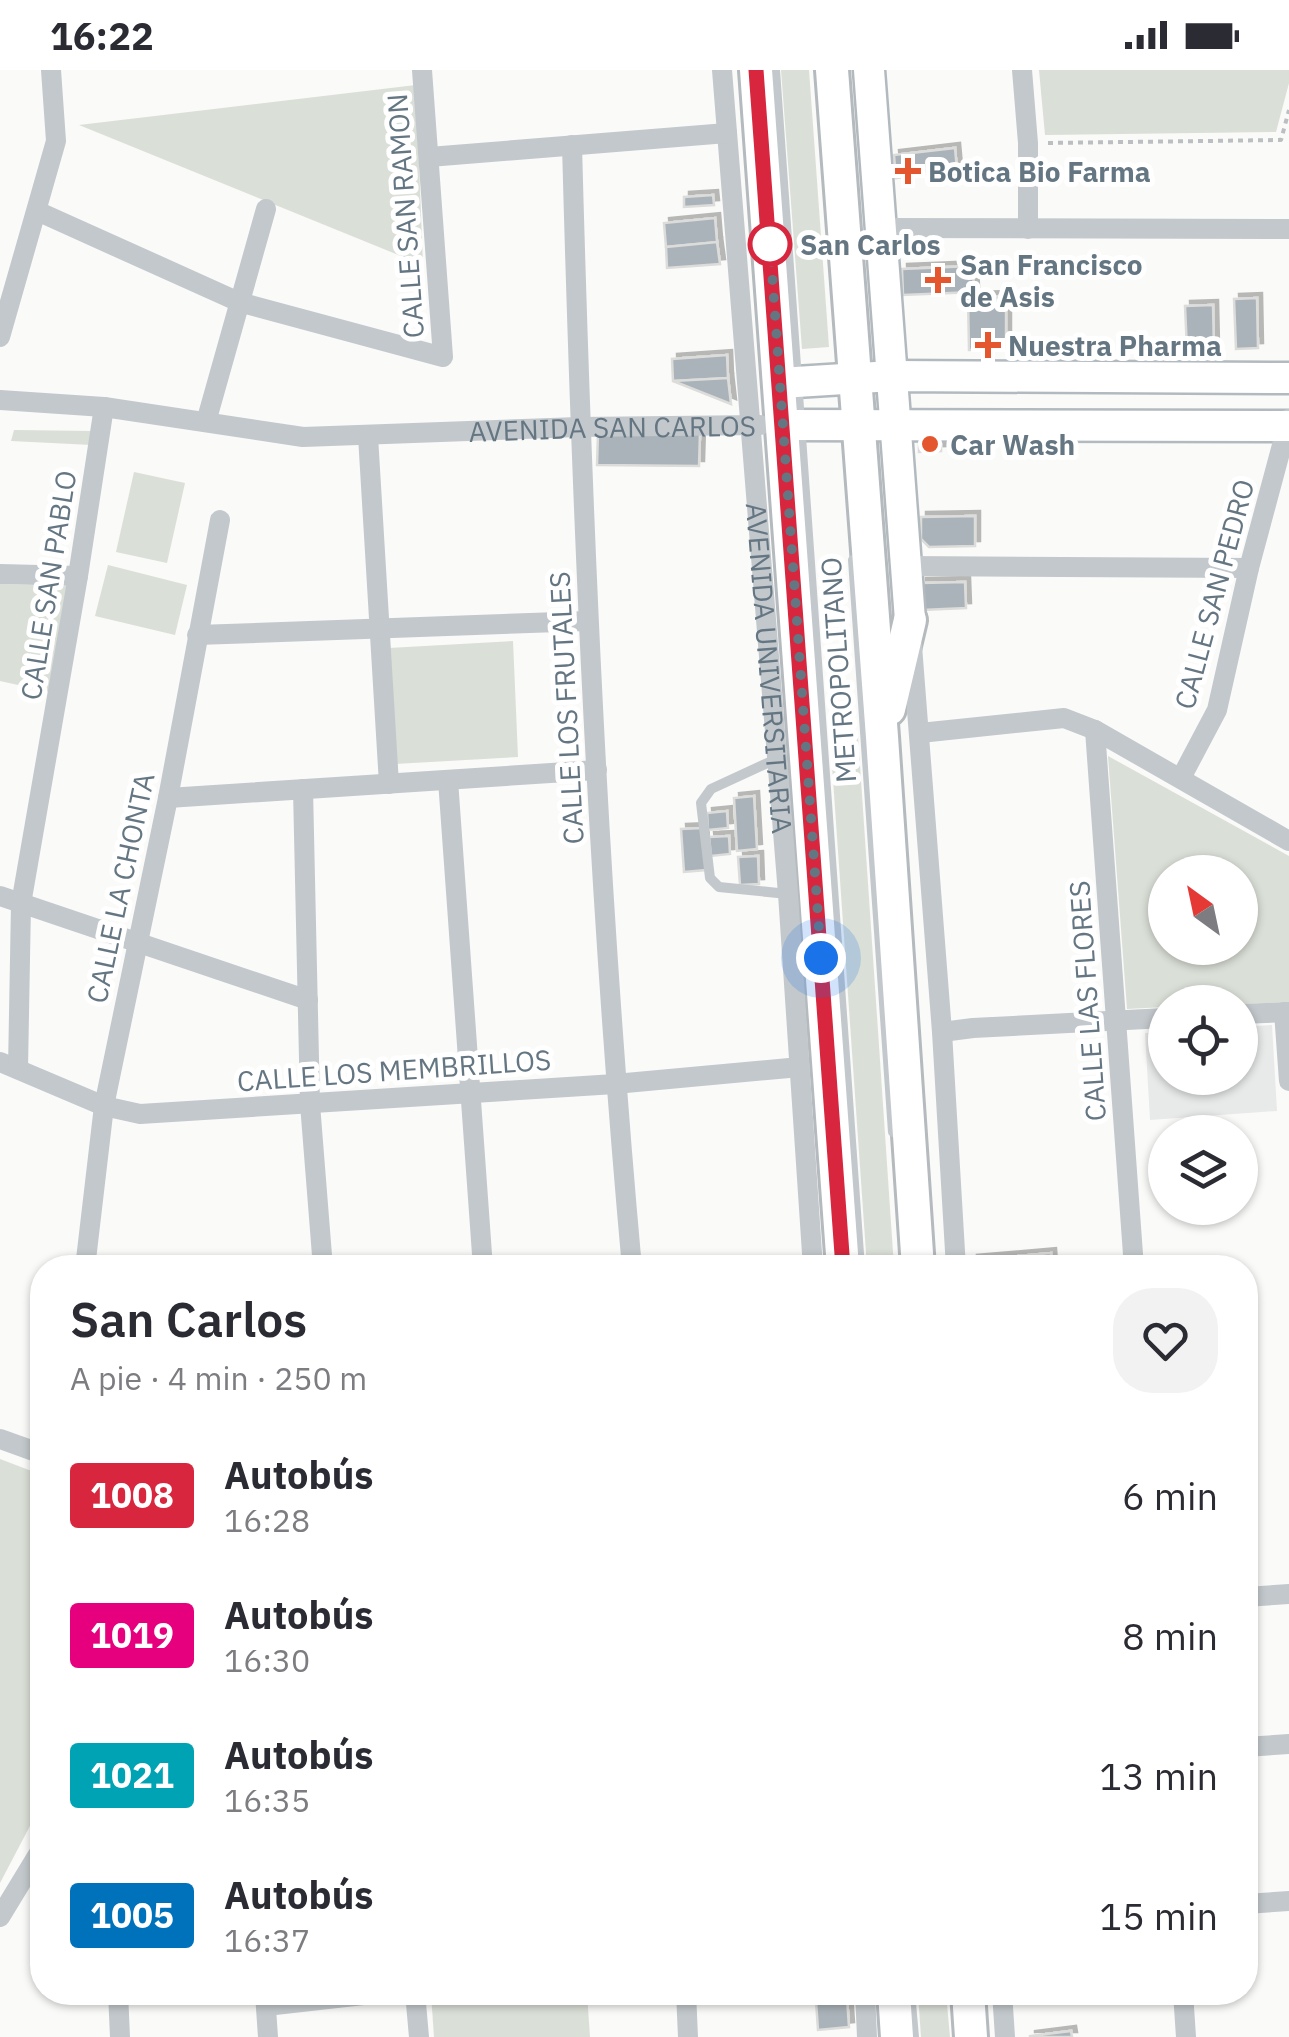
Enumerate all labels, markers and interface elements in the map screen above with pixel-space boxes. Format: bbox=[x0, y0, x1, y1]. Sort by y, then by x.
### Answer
text: 16:22 bbox=[50, 11, 154, 60]
street label: CALLE SAN RAMON bbox=[378, 92, 432, 340]
place label: Botica Bio Farma bbox=[928, 153, 1151, 190]
marker: Botica Bio Farma bbox=[897, 160, 919, 182]
marker: San Carlos bbox=[749, 223, 791, 265]
place label: San Carlos bbox=[800, 226, 941, 263]
place label: San Francisco de Asis bbox=[960, 246, 1143, 315]
marker: San Francisco de Asis bbox=[925, 267, 951, 293]
place label: Nuestra Pharma bbox=[1008, 327, 1222, 364]
marker: Nuestra Pharma bbox=[977, 334, 999, 356]
street label: AVENIDA SAN CARLOS bbox=[468, 407, 756, 449]
place label: Car Wash bbox=[950, 426, 1075, 463]
marker: Car Wash bbox=[919, 433, 941, 455]
street label: CALLE SAN PABLO bbox=[12, 468, 84, 702]
street label: CALLE SAN PEDRO bbox=[1166, 475, 1262, 713]
street label: AVENIDA UNIVERSITARIA bbox=[738, 501, 802, 835]
street label: METROPOLITANO bbox=[812, 556, 864, 784]
street label: CALLE LOS FRUTALES bbox=[540, 571, 592, 845]
street label: CALLE LA CHONTA bbox=[78, 769, 162, 1006]
north arrow bbox=[1148, 855, 1258, 965]
map controls bbox=[1148, 855, 1258, 1225]
street label: CALLE LAS FLORES bbox=[1060, 880, 1114, 1122]
your location bbox=[796, 933, 846, 983]
button: locate bbox=[1148, 985, 1258, 1095]
street label: CALLE LOS MEMBRILLOS bbox=[236, 1041, 552, 1099]
button: layers bbox=[1148, 1115, 1258, 1225]
text: San Carlos bbox=[70, 1288, 307, 1350]
button: heart bbox=[1113, 1288, 1218, 1393]
text: A pie · 4 min · 250 m bbox=[70, 1357, 367, 1399]
text: Autobús bbox=[224, 1450, 373, 1499]
text: 6 min bbox=[1122, 1471, 1218, 1520]
text: 1008 bbox=[90, 1472, 174, 1518]
text: 16:28 bbox=[224, 1499, 310, 1541]
text: Autobús bbox=[224, 1590, 373, 1639]
text: 8 min bbox=[1122, 1611, 1218, 1660]
text: 1019 bbox=[90, 1612, 174, 1658]
text: 16:30 bbox=[224, 1639, 310, 1681]
text: Autobús bbox=[224, 1730, 373, 1779]
text: 13 min bbox=[1099, 1751, 1218, 1800]
text: 1021 bbox=[90, 1752, 174, 1798]
text: 16:35 bbox=[224, 1779, 310, 1821]
text: Autobús bbox=[224, 1870, 373, 1919]
text: 15 min bbox=[1099, 1891, 1218, 1940]
text: 1005 bbox=[90, 1892, 174, 1938]
text: 16:37 bbox=[224, 1919, 310, 1961]

